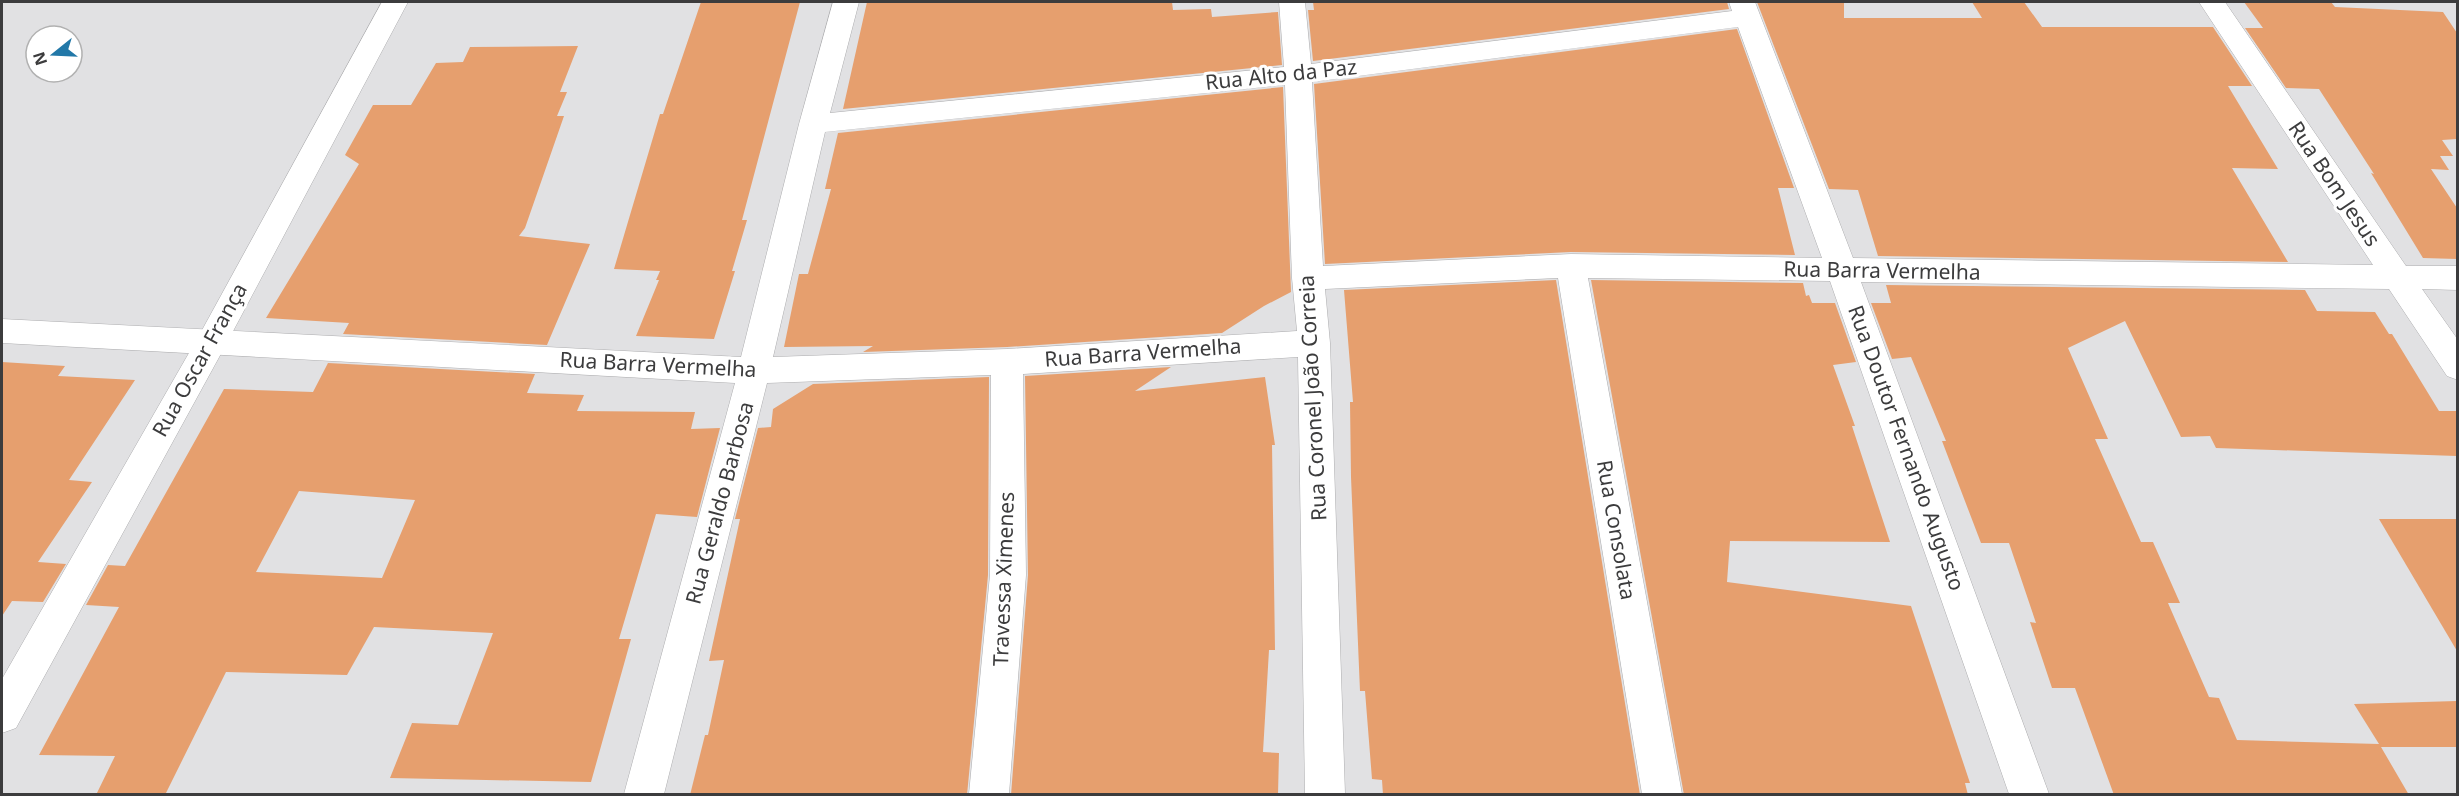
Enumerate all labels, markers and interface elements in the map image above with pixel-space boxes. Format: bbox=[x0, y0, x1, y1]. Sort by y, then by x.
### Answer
north arrow bbox=[24, 24, 84, 84]
text: N bbox=[27, 49, 52, 68]
street label: Rua Alto da Paz bbox=[1204, 52, 1358, 96]
street label: Rua Bom Jesus bbox=[2283, 115, 2387, 252]
street label: Rua Barra Vermelha bbox=[1783, 254, 1981, 286]
street label: Rua Coronel João Correia bbox=[1292, 274, 1332, 522]
street label: Rua Oscar França bbox=[145, 278, 253, 441]
street label: Rua Doutor Fernando Augusto bbox=[1842, 301, 1972, 594]
street label: Rua Barra Vermelha bbox=[1044, 331, 1242, 373]
street label: Rua Barra Vermelha bbox=[559, 345, 757, 383]
street label: Rua Geraldo Barbosa bbox=[679, 398, 760, 607]
street label: Rua Consolata bbox=[1591, 458, 1643, 602]
street label: Travessa Ximenes bbox=[986, 491, 1020, 667]

